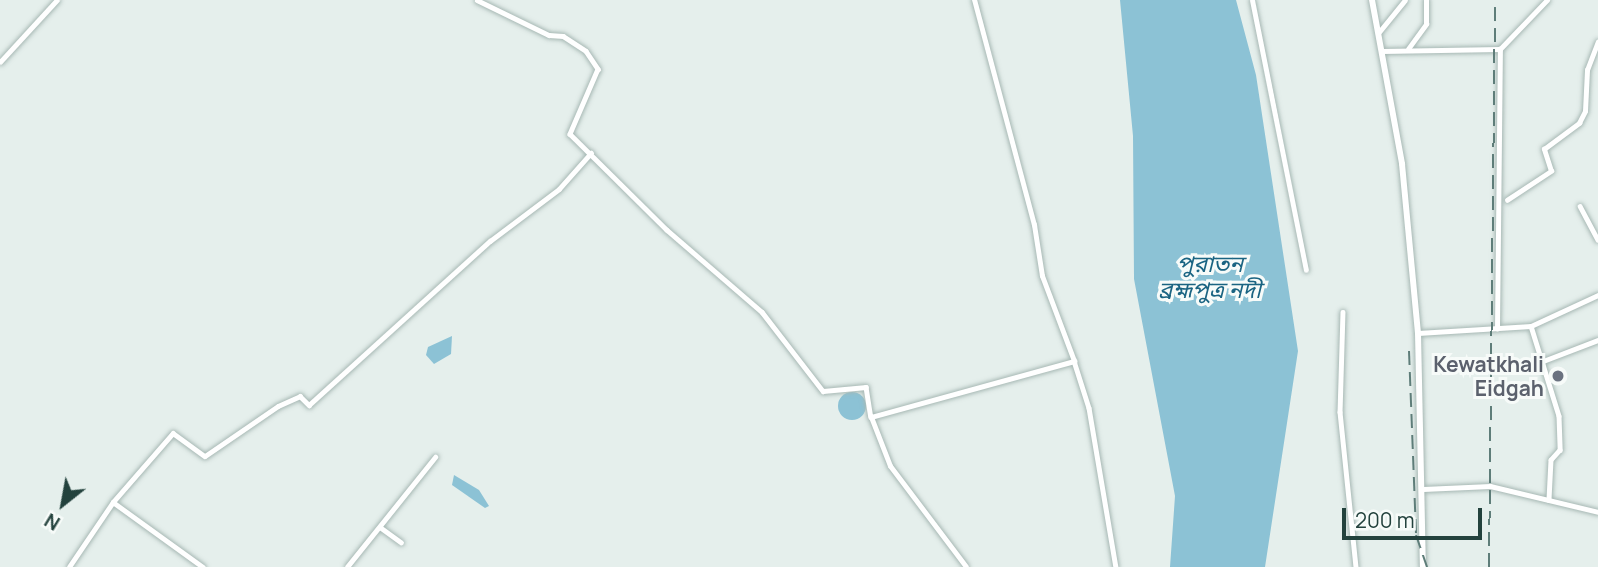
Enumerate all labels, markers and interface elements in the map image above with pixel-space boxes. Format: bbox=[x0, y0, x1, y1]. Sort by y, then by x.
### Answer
water label: পুরাতন ব্রহ্মপুত্র নদী bbox=[1159, 249, 1261, 303]
place label: Kewatkhali Eidgah bbox=[1433, 351, 1544, 401]
marker: Kewatkhali Eidgah bbox=[1550, 368, 1566, 384]
north arrow bbox=[28, 469, 98, 539]
scale bar bbox=[1346, 494, 1486, 538]
text: 200 m bbox=[1355, 506, 1415, 534]
text: N bbox=[40, 507, 65, 537]

